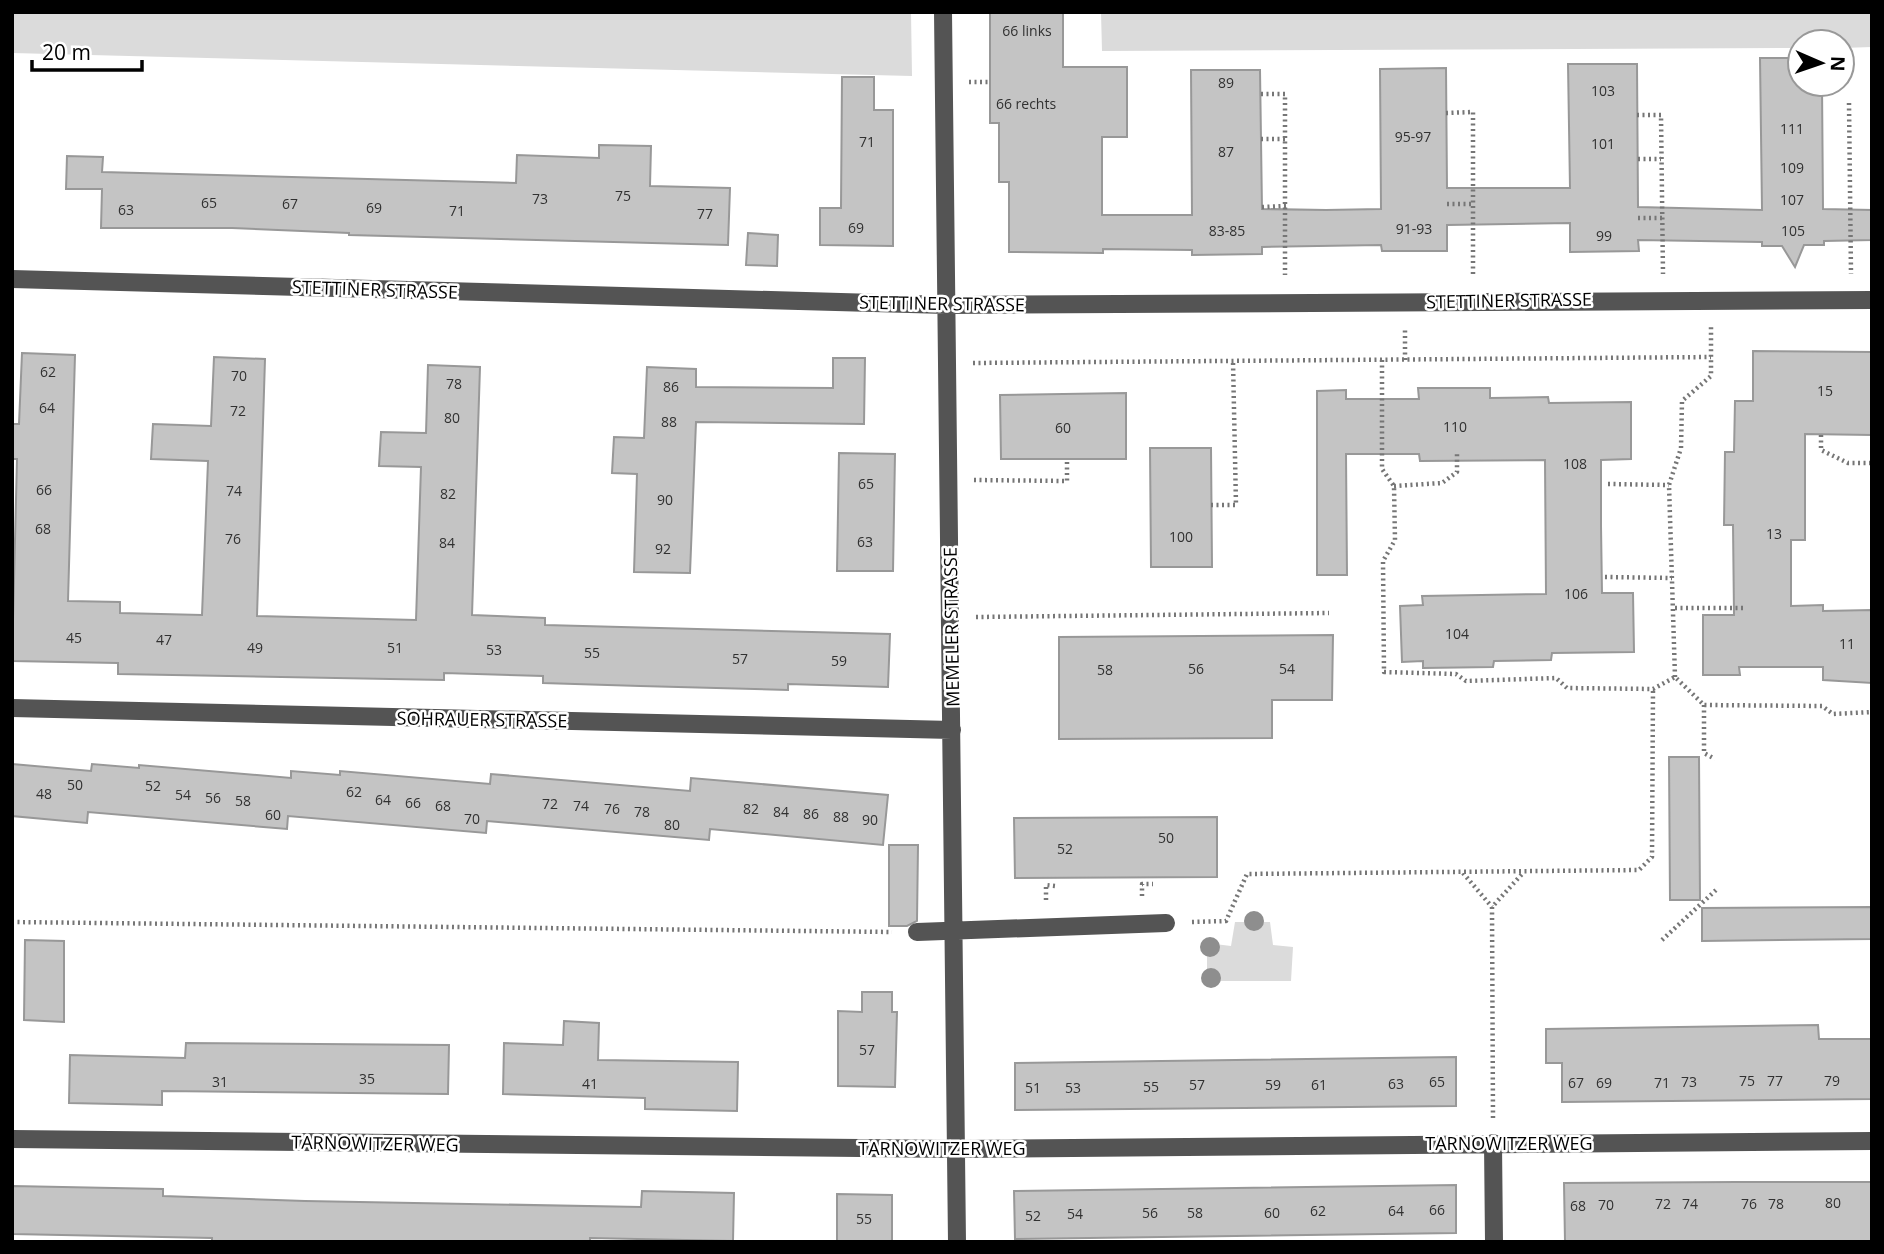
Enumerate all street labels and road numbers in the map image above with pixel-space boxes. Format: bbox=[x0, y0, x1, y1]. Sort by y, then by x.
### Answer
street label: STETTINER STRASSE bbox=[292, 274, 458, 304]
street label: STETTINER STRASSE bbox=[1426, 287, 1592, 313]
street label: STETTINER STRASSE bbox=[859, 290, 1025, 316]
street label: MEMELER STRASSE bbox=[938, 547, 964, 707]
street label: SOHRAUER STRASSE bbox=[397, 706, 567, 732]
street label: TARNOWITZER WEG bbox=[291, 1130, 459, 1156]
street label: TARNOWITZER WEG bbox=[1425, 1131, 1593, 1155]
street label: TARNOWITZER WEG bbox=[858, 1136, 1026, 1160]

